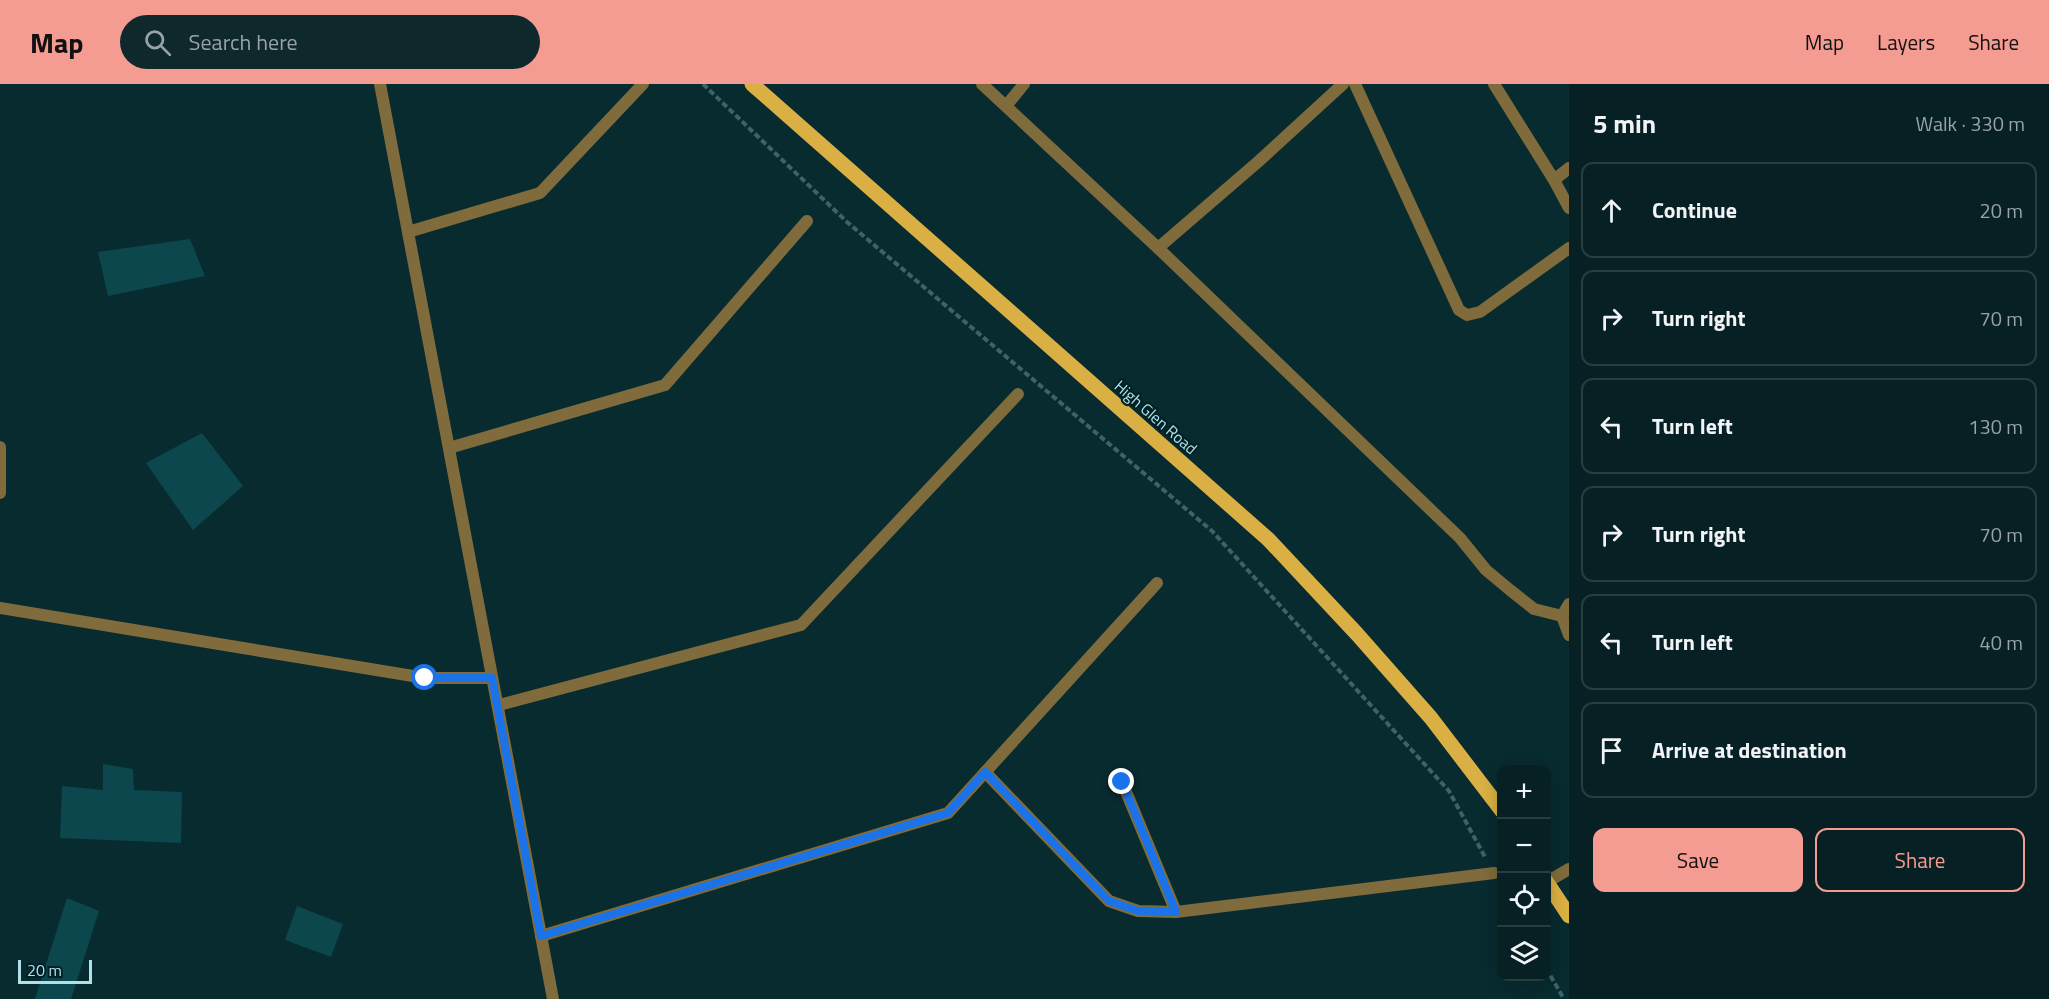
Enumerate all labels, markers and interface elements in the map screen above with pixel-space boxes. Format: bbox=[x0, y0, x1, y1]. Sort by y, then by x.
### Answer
search box bbox=[120, 15, 540, 69]
text: Map bbox=[30, 21, 84, 64]
text: Search here bbox=[189, 25, 298, 59]
icon: search bbox=[141, 26, 174, 59]
text: Map bbox=[1805, 26, 1844, 58]
text: Layers bbox=[1877, 26, 1935, 58]
text: Share bbox=[1968, 26, 2019, 58]
text: 5 min bbox=[1593, 104, 1656, 143]
text: Walk · 330 m bbox=[1916, 108, 2025, 139]
text: Continue bbox=[1652, 193, 1737, 227]
icon: ahead bbox=[1595, 194, 1628, 227]
text: 20 m bbox=[1979, 195, 2023, 226]
text: Turn right bbox=[1652, 301, 1746, 335]
icon: right bbox=[1595, 302, 1628, 335]
text: 70 m bbox=[1979, 303, 2023, 334]
street label: High Glen Road bbox=[1109, 374, 1203, 460]
text: Turn left bbox=[1652, 409, 1733, 443]
icon: left bbox=[1595, 410, 1628, 443]
text: 130 m bbox=[1968, 411, 2023, 442]
text: Turn right bbox=[1652, 517, 1746, 551]
icon: right bbox=[1595, 518, 1628, 551]
text: 70 m bbox=[1979, 519, 2023, 550]
text: Turn left bbox=[1652, 625, 1733, 659]
icon: left bbox=[1595, 626, 1628, 659]
text: 40 m bbox=[1979, 627, 2023, 658]
route start bbox=[411, 664, 437, 690]
text: Arrive at destination bbox=[1652, 733, 1847, 767]
icon: arrive bbox=[1595, 734, 1628, 767]
map controls bbox=[1497, 765, 1551, 981]
button: + bbox=[1497, 765, 1551, 819]
route end bbox=[1108, 768, 1134, 794]
button: − bbox=[1497, 819, 1551, 873]
button: Save bbox=[1593, 828, 1803, 892]
button: Share bbox=[1815, 828, 2025, 892]
button: locate bbox=[1497, 873, 1551, 927]
button: layers bbox=[1497, 927, 1551, 981]
scale bar bbox=[18, 957, 92, 984]
text: 20 m bbox=[27, 958, 62, 982]

